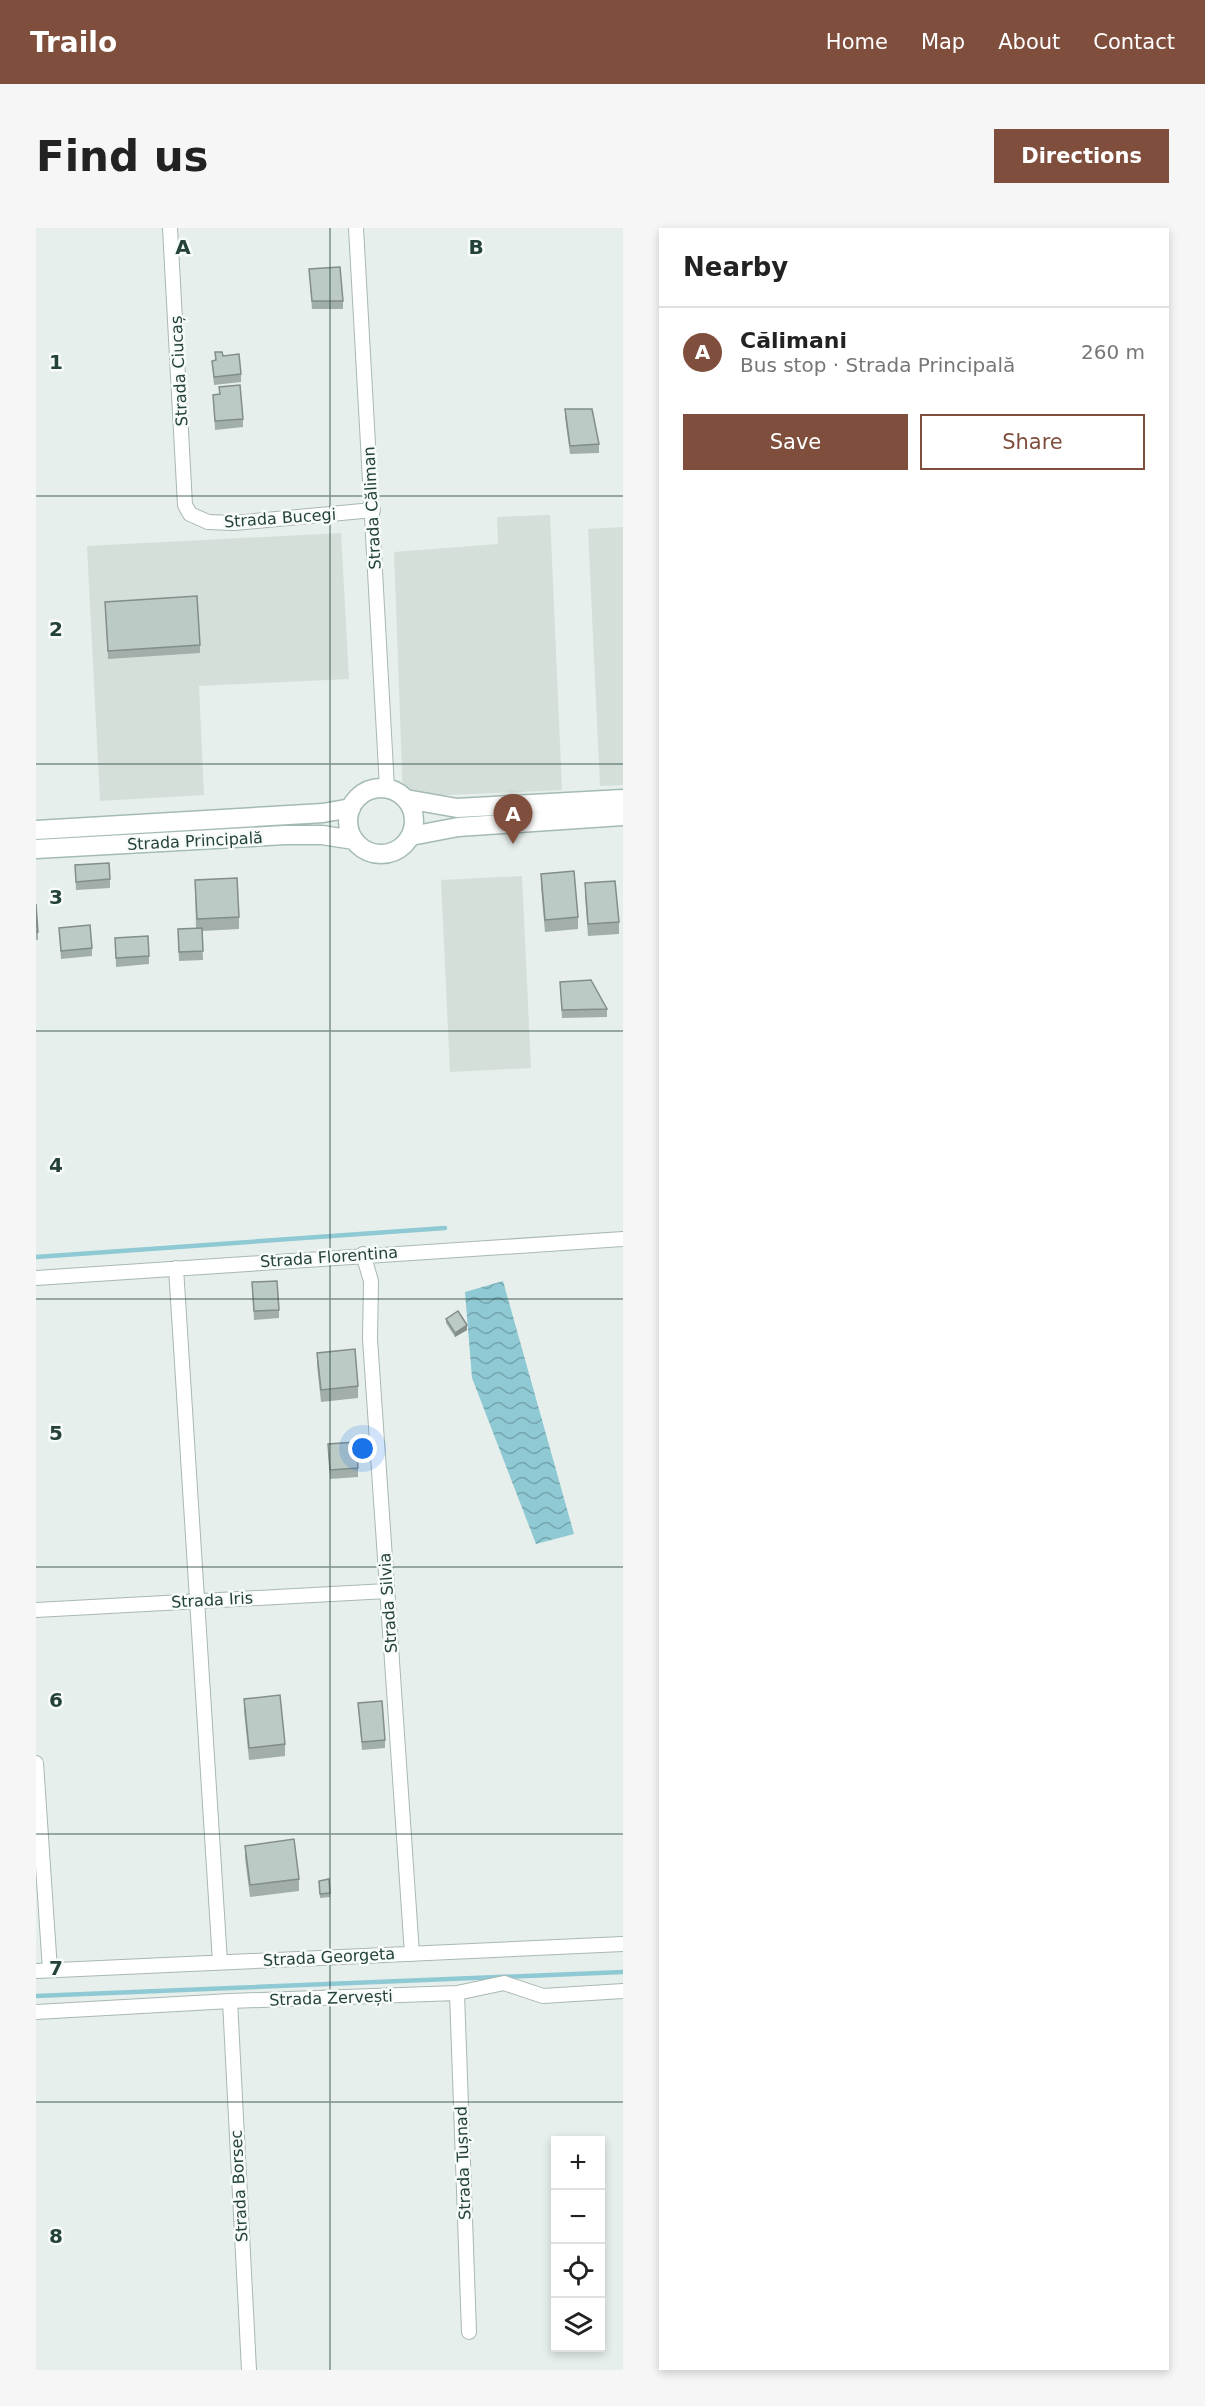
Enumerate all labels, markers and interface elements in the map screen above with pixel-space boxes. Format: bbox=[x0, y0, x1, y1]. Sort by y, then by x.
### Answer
text: Trailo bbox=[30, 26, 117, 59]
text: Home bbox=[826, 30, 888, 54]
text: Map bbox=[921, 30, 965, 54]
text: About bbox=[998, 30, 1060, 54]
text: Contact bbox=[1093, 30, 1175, 54]
button: Directions bbox=[994, 129, 1169, 183]
text: Find us bbox=[36, 132, 209, 181]
text: A bbox=[175, 235, 191, 259]
text: B bbox=[468, 235, 484, 259]
text: Nearby bbox=[683, 252, 788, 282]
street label: Strada Ciucaș bbox=[167, 315, 191, 427]
text: Călimani bbox=[740, 328, 847, 353]
text: A bbox=[695, 340, 710, 364]
text: 260 m bbox=[1081, 340, 1145, 364]
text: 1 bbox=[49, 350, 63, 374]
text: Bus stop · Strada Principală bbox=[740, 353, 1015, 377]
button: Save bbox=[683, 414, 908, 470]
button: Share bbox=[920, 414, 1145, 470]
street label: Strada Căliman bbox=[359, 446, 385, 570]
street label: Strada Bucegi bbox=[223, 505, 337, 531]
text: 2 bbox=[49, 617, 63, 641]
pin: A bbox=[494, 794, 532, 844]
street label: Strada Principală bbox=[127, 828, 263, 854]
text: 3 bbox=[49, 885, 63, 909]
text: 4 bbox=[49, 1153, 63, 1177]
street label: Strada Florentina bbox=[259, 1243, 399, 1271]
text: 5 bbox=[49, 1421, 63, 1445]
your location bbox=[348, 1434, 377, 1463]
street label: Strada Silvia bbox=[375, 1552, 401, 1654]
street label: Strada Iris bbox=[171, 1588, 253, 1612]
text: 6 bbox=[49, 1688, 63, 1712]
street label: Strada Georgeta bbox=[262, 1944, 396, 1970]
text: 7 bbox=[49, 1956, 63, 1980]
street label: Strada Zervești bbox=[269, 1986, 393, 2010]
street label: Strada Tușnad bbox=[452, 2106, 474, 2220]
street label: Strada Borsec bbox=[227, 2129, 251, 2243]
map controls bbox=[551, 2136, 605, 2352]
button: + bbox=[551, 2136, 605, 2190]
button: − bbox=[551, 2190, 605, 2244]
text: 8 bbox=[49, 2224, 63, 2248]
button: locate bbox=[551, 2244, 605, 2298]
button: layers bbox=[551, 2298, 605, 2352]

